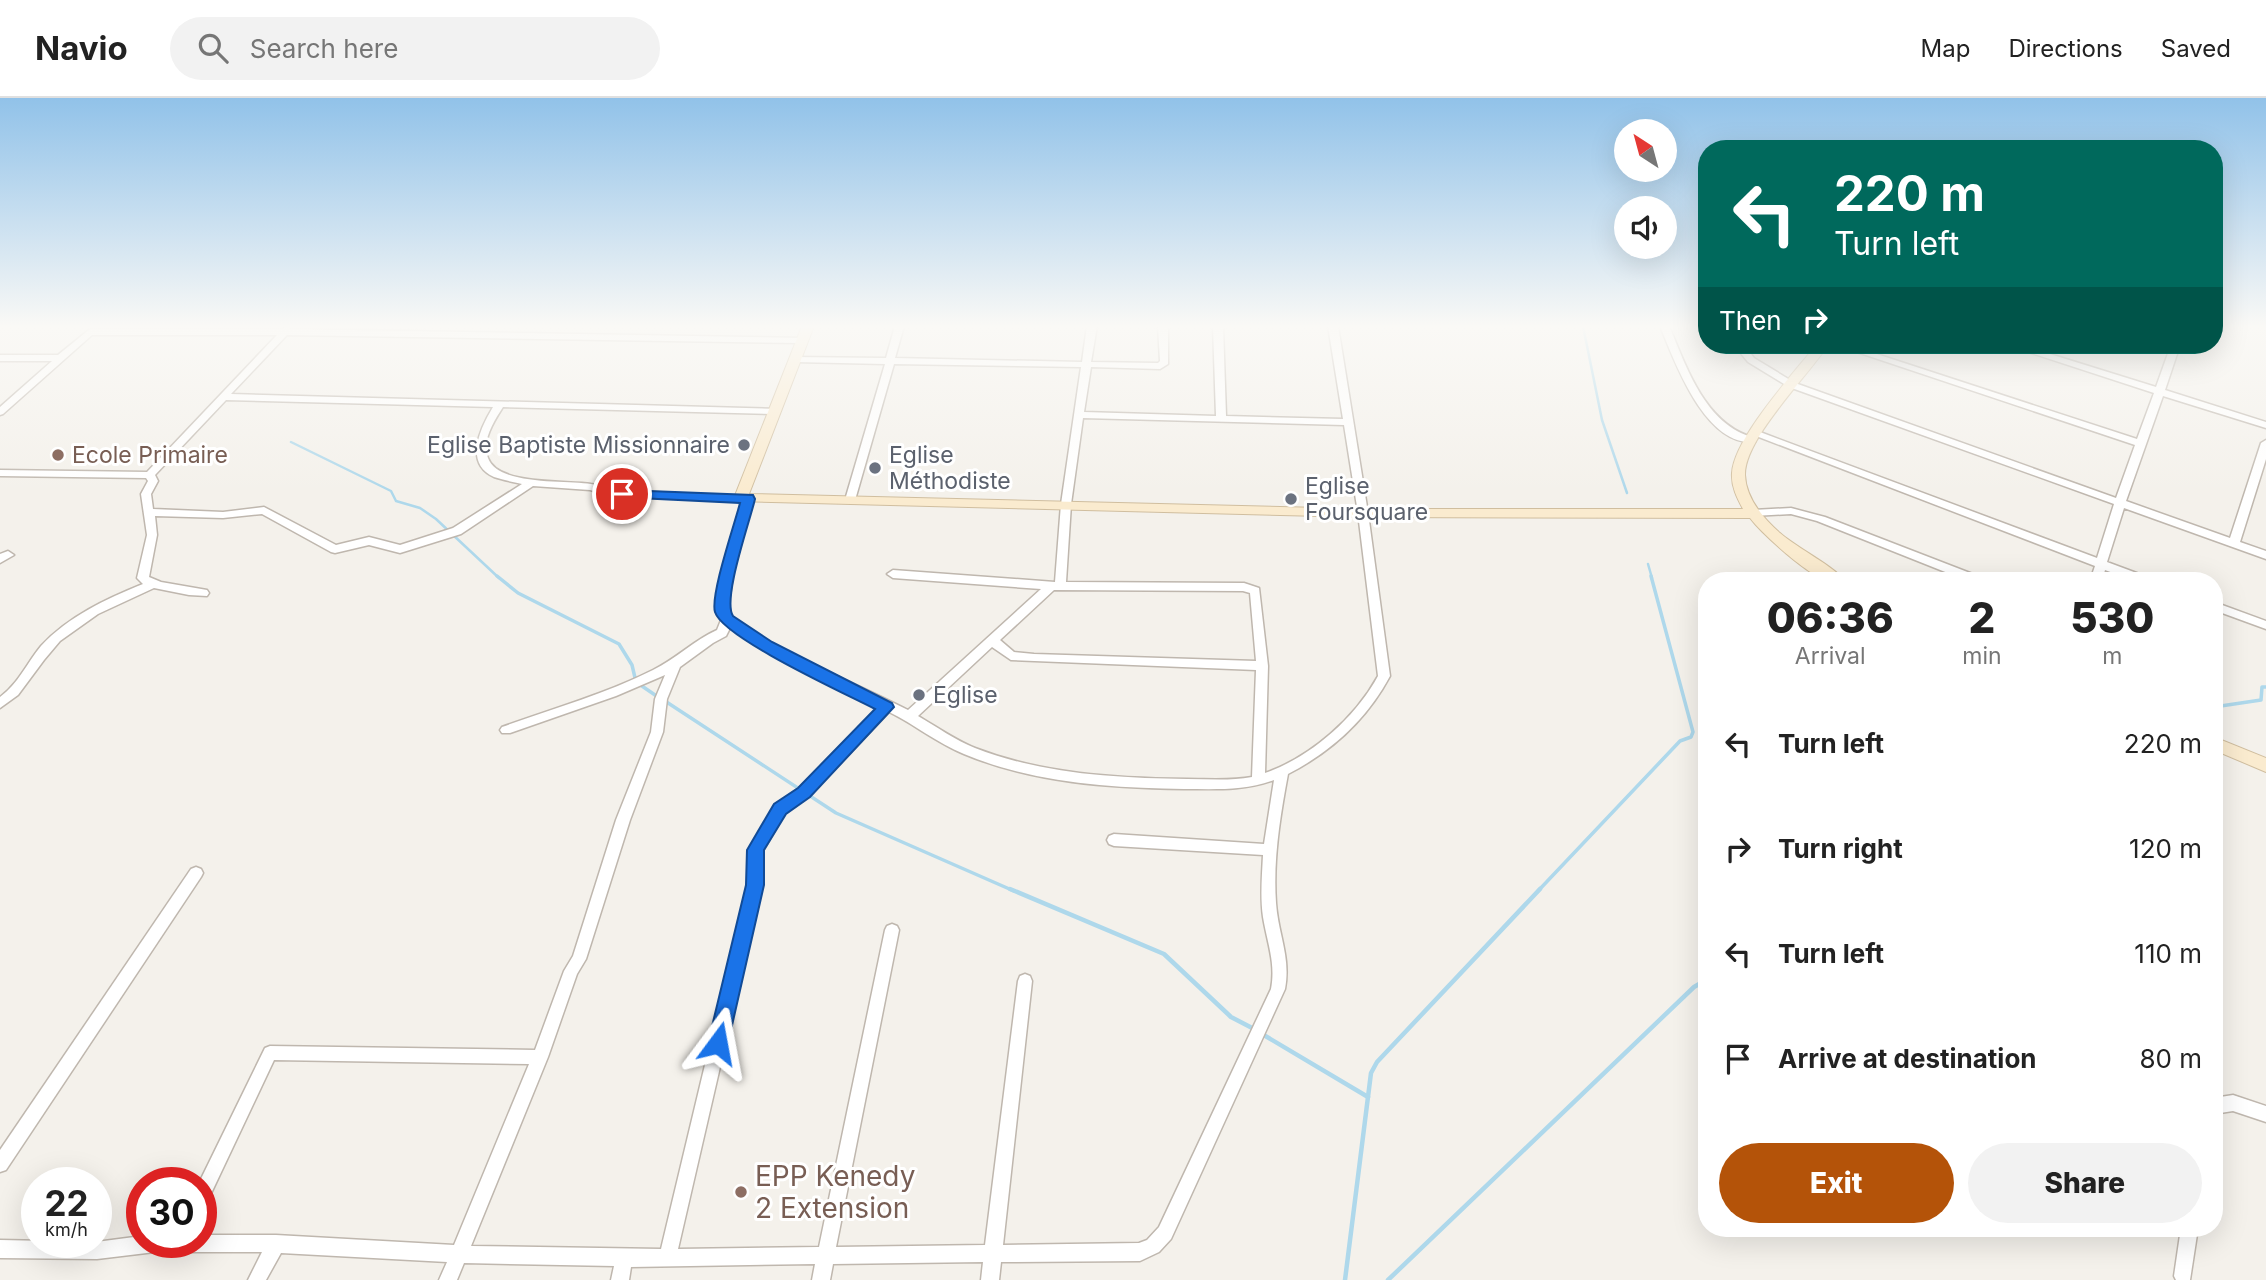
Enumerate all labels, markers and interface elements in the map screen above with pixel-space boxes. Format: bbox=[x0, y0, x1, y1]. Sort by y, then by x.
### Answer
search box bbox=[170, 17, 660, 80]
text: Navio bbox=[35, 28, 128, 68]
icon: search bbox=[194, 29, 232, 67]
text: Search here bbox=[250, 33, 398, 64]
text: Map bbox=[1921, 34, 1970, 63]
text: Directions bbox=[2008, 34, 2123, 63]
text: Saved bbox=[2161, 34, 2231, 63]
north arrow bbox=[1614, 119, 1676, 182]
map controls bbox=[1614, 119, 1677, 259]
text: 220 m bbox=[1834, 164, 1985, 223]
icon: left bbox=[1719, 168, 1810, 259]
button: sound bbox=[1614, 196, 1677, 259]
text: Turn left bbox=[1834, 224, 1959, 263]
icon: right bbox=[1796, 301, 1834, 339]
text: Then bbox=[1719, 305, 1782, 336]
place label: Eglise Baptiste Missionnaire bbox=[427, 431, 730, 459]
marker: Eglise Baptiste Missionnaire bbox=[736, 437, 752, 453]
place label: Ecole Primaire bbox=[72, 441, 228, 469]
place label: Eglise Méthodiste bbox=[889, 441, 1011, 495]
marker: Ecole Primaire bbox=[50, 447, 66, 463]
marker: Eglise Méthodiste bbox=[867, 460, 883, 476]
pin bbox=[592, 464, 652, 524]
place label: Eglise Foursquare bbox=[1305, 472, 1428, 526]
icon: arrive bbox=[603, 475, 641, 513]
marker: Eglise Foursquare bbox=[1283, 491, 1299, 507]
text: 06:36 bbox=[1767, 592, 1894, 643]
text: 2 bbox=[1969, 592, 1995, 643]
text: 530 bbox=[2070, 592, 2154, 643]
text: Arrival bbox=[1795, 642, 1866, 670]
text: min bbox=[1962, 642, 2002, 670]
text: m bbox=[2102, 642, 2122, 670]
place label: Eglise bbox=[933, 681, 998, 709]
marker: Eglise bbox=[911, 687, 927, 703]
icon: left bbox=[1719, 725, 1757, 763]
text: Turn left bbox=[1778, 728, 1884, 759]
text: 220 m bbox=[2124, 728, 2202, 759]
icon: right bbox=[1719, 830, 1757, 868]
text: Turn right bbox=[1778, 833, 1903, 864]
text: 120 m bbox=[2129, 833, 2202, 864]
icon: left bbox=[1719, 935, 1757, 973]
text: Turn left bbox=[1778, 938, 1884, 969]
text: 110 m bbox=[2134, 938, 2202, 969]
position arrow bbox=[681, 1006, 755, 1080]
icon: arrive bbox=[1719, 1040, 1757, 1078]
text: Arrive at destination bbox=[1778, 1043, 2037, 1074]
text: 80 m bbox=[2139, 1043, 2202, 1074]
button: Exit bbox=[1719, 1143, 1954, 1223]
button: Share bbox=[1968, 1143, 2202, 1223]
place label: EPP Kenedy 2 Extension bbox=[755, 1159, 915, 1225]
speed limit sign: 30 bbox=[126, 1167, 217, 1258]
text: 22 bbox=[44, 1182, 89, 1224]
marker: EPP Kenedy 2 Extension bbox=[733, 1184, 749, 1200]
text: km/h bbox=[45, 1219, 88, 1240]

